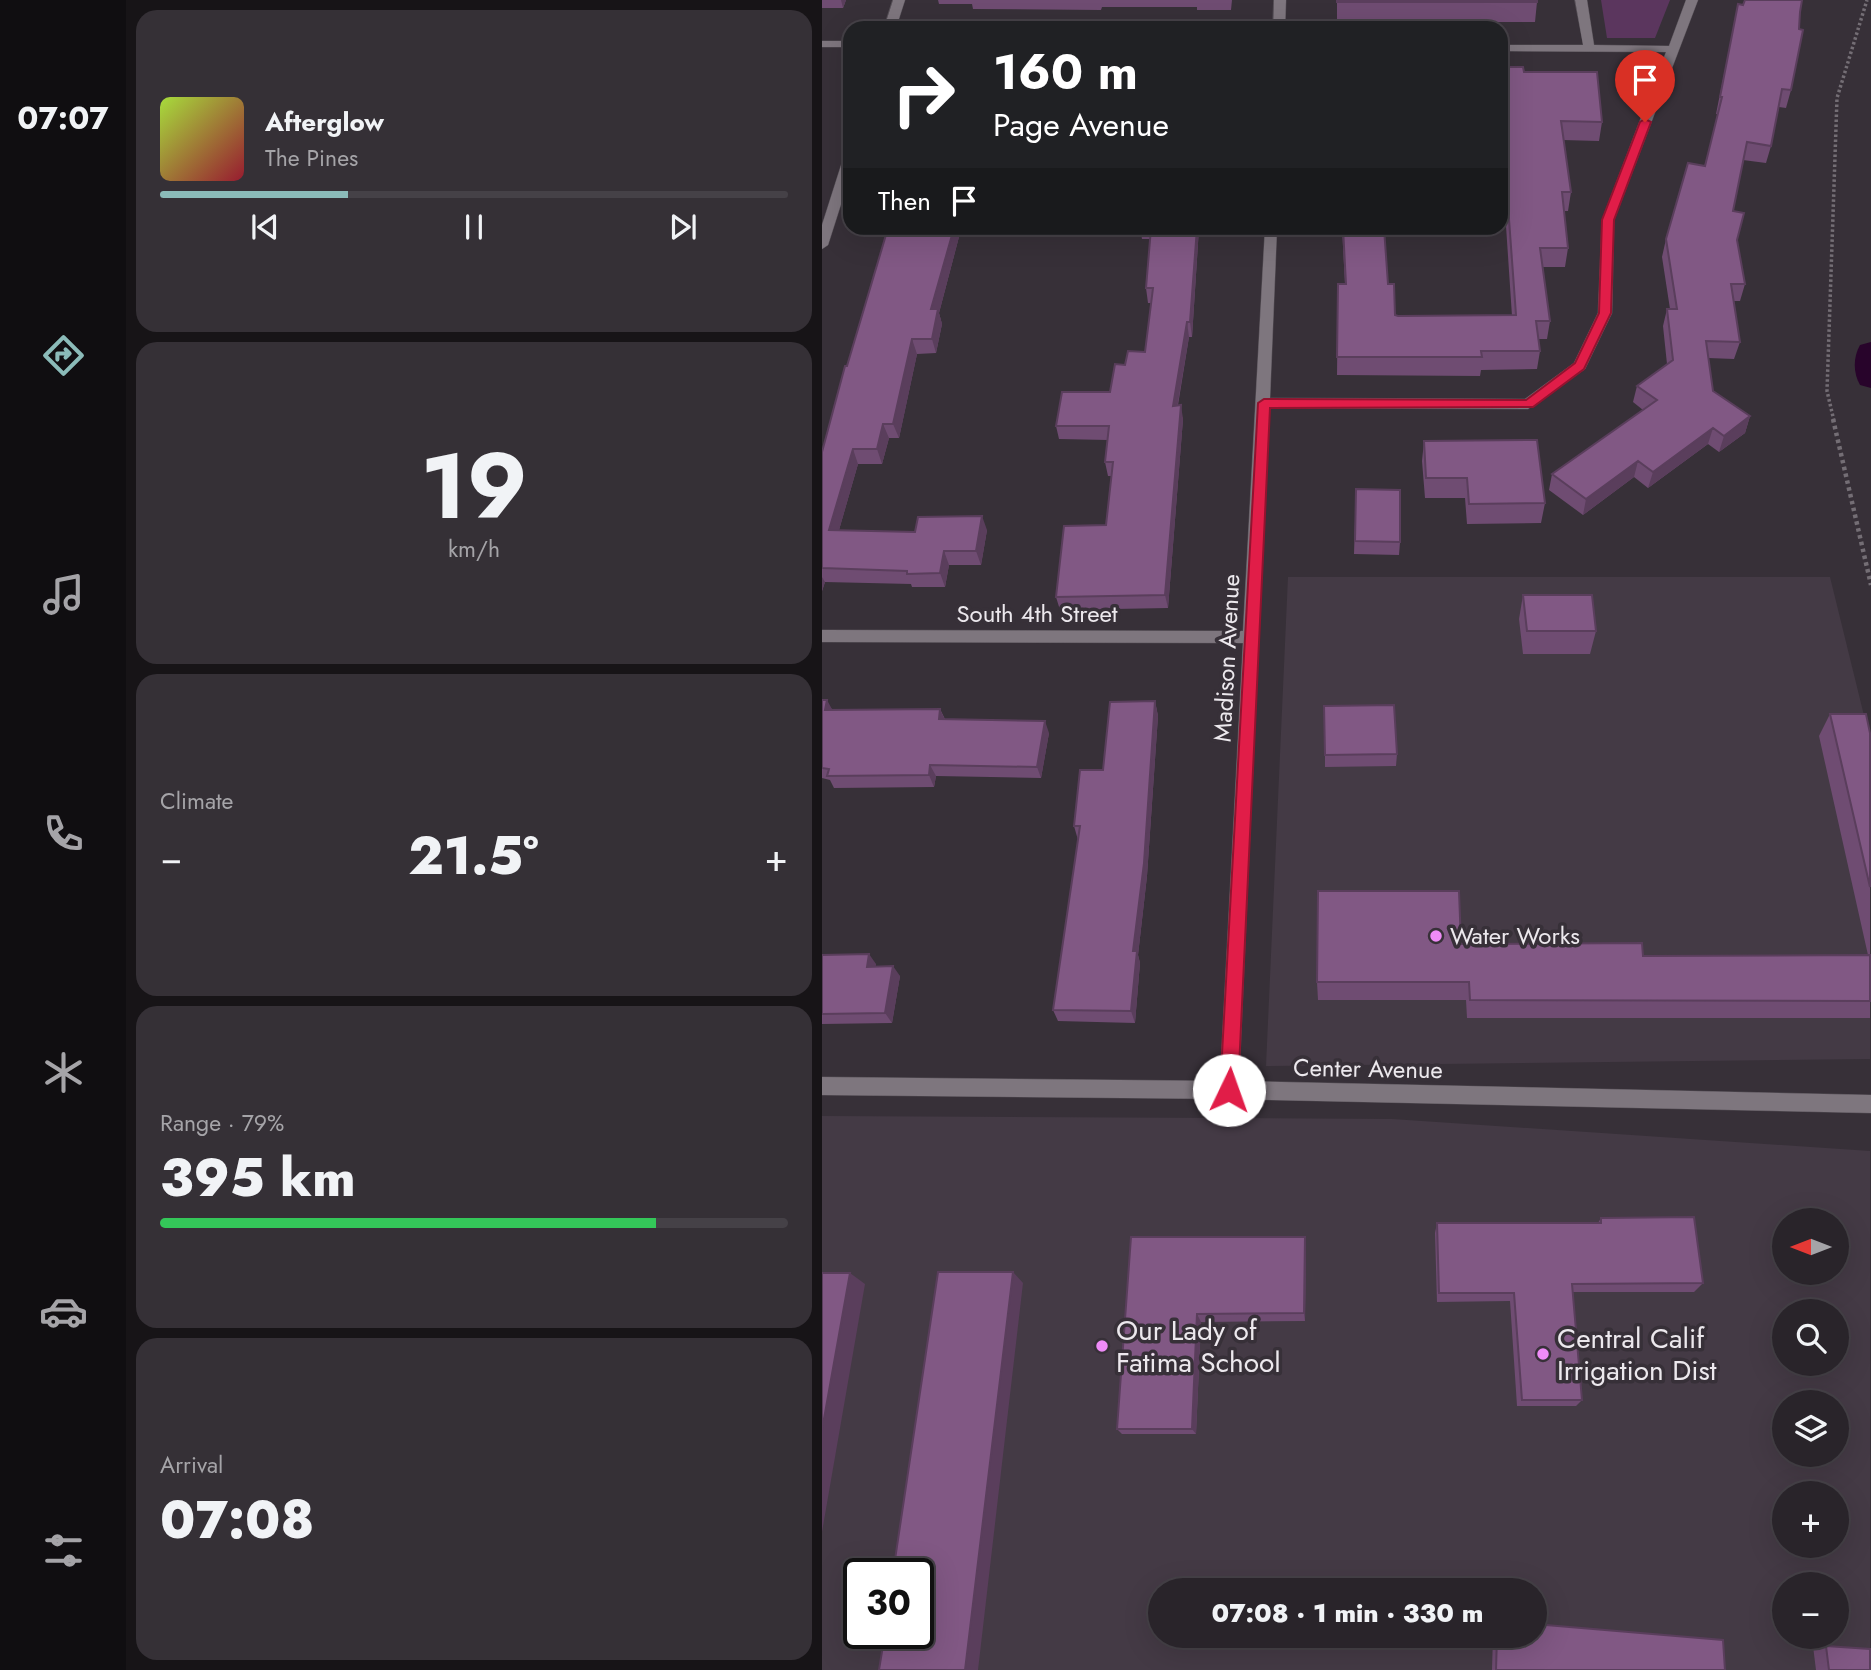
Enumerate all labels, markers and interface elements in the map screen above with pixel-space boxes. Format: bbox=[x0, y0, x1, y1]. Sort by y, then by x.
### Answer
text: 160 m bbox=[993, 37, 1138, 107]
icon: right bbox=[878, 49, 969, 140]
pin bbox=[1615, 50, 1675, 122]
icon: arrive bbox=[1626, 61, 1664, 99]
text: 07:07 bbox=[17, 95, 109, 141]
text: Page Avenue bbox=[993, 102, 1169, 148]
text: Afterglow bbox=[265, 103, 384, 141]
text: The Pines bbox=[265, 141, 358, 175]
text: Then bbox=[878, 182, 931, 220]
icon: arrive bbox=[945, 182, 983, 220]
icon: previous bbox=[246, 208, 284, 246]
icon: pause bbox=[455, 208, 493, 246]
icon: next bbox=[664, 208, 702, 246]
icon: directions bbox=[39, 331, 88, 380]
text: 19 bbox=[420, 421, 528, 552]
text: km/h bbox=[448, 532, 500, 566]
icon: music bbox=[39, 570, 88, 619]
street label: Madison Avenue bbox=[1205, 573, 1248, 743]
street label: South 4th Street bbox=[956, 596, 1118, 631]
text: Climate bbox=[160, 784, 233, 818]
icon: phone bbox=[39, 809, 88, 858]
text: 21.5° bbox=[408, 818, 539, 894]
text: − bbox=[160, 830, 182, 885]
text: + bbox=[765, 830, 788, 885]
place label: Water Works bbox=[1450, 918, 1580, 953]
marker: Water Works bbox=[1428, 928, 1444, 944]
icon: climate bbox=[39, 1048, 88, 1097]
street label: Center Avenue bbox=[1293, 1050, 1443, 1087]
position arrow bbox=[1192, 1053, 1266, 1127]
text: Range · 79% bbox=[160, 1106, 284, 1140]
text: 395 km bbox=[160, 1140, 355, 1216]
north arrow bbox=[1772, 1208, 1849, 1284]
map controls bbox=[1772, 1208, 1849, 1649]
icon: car bbox=[39, 1287, 88, 1336]
button: search bbox=[1772, 1299, 1849, 1376]
place label: Our Lady of Fatima School bbox=[1116, 1310, 1281, 1383]
place label: Central Calif Irrigation Dist bbox=[1557, 1318, 1717, 1391]
marker: Our Lady of Fatima School bbox=[1094, 1338, 1110, 1354]
marker: Central Calif Irrigation Dist bbox=[1535, 1346, 1551, 1362]
button: layers bbox=[1772, 1390, 1849, 1467]
text: Arrival bbox=[160, 1448, 223, 1482]
button: + bbox=[1772, 1481, 1849, 1558]
text: 07:08 bbox=[160, 1482, 314, 1558]
icon: filters bbox=[39, 1526, 88, 1575]
speed limit sign: 30 bbox=[843, 1558, 934, 1649]
button: − bbox=[1772, 1572, 1849, 1649]
text: 07:08 · 1 min · 330 m bbox=[1212, 1594, 1483, 1632]

